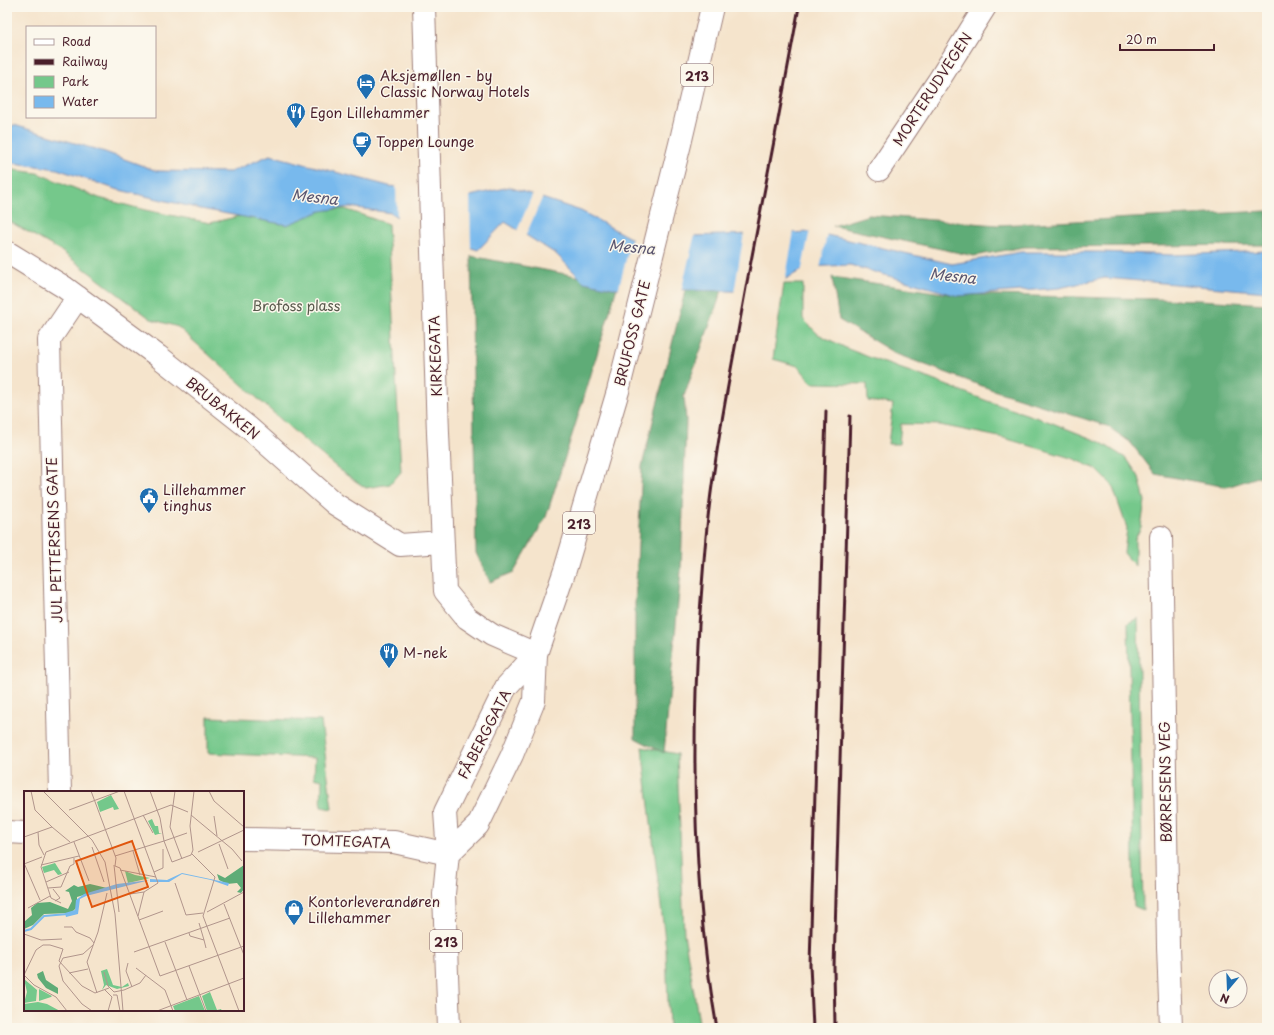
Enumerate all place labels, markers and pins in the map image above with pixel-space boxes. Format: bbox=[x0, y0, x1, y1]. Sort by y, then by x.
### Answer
place label: Aksjemøllen - by Classic Norway Hotels bbox=[380, 65, 530, 102]
hotel icon: Aksjemøllen - by Classic Norway Hotels bbox=[355, 72, 377, 100]
restaurant icon: Egon Lillehammer bbox=[285, 101, 307, 129]
place label: Egon Lillehammer bbox=[310, 102, 430, 123]
cafe icon: Toppen Lounge bbox=[351, 130, 373, 158]
place label: Toppen Lounge bbox=[376, 131, 475, 152]
place label: Lillehammer tinghus bbox=[163, 479, 246, 516]
public building icon: Lillehammer tinghus bbox=[138, 486, 160, 514]
restaurant icon: M-nek bbox=[378, 641, 400, 669]
place label: M-nek bbox=[403, 642, 448, 663]
place label: Kontorleverandøren Lillehammer bbox=[308, 891, 440, 928]
shop icon: Kontorleverandøren Lillehammer bbox=[283, 898, 305, 926]

